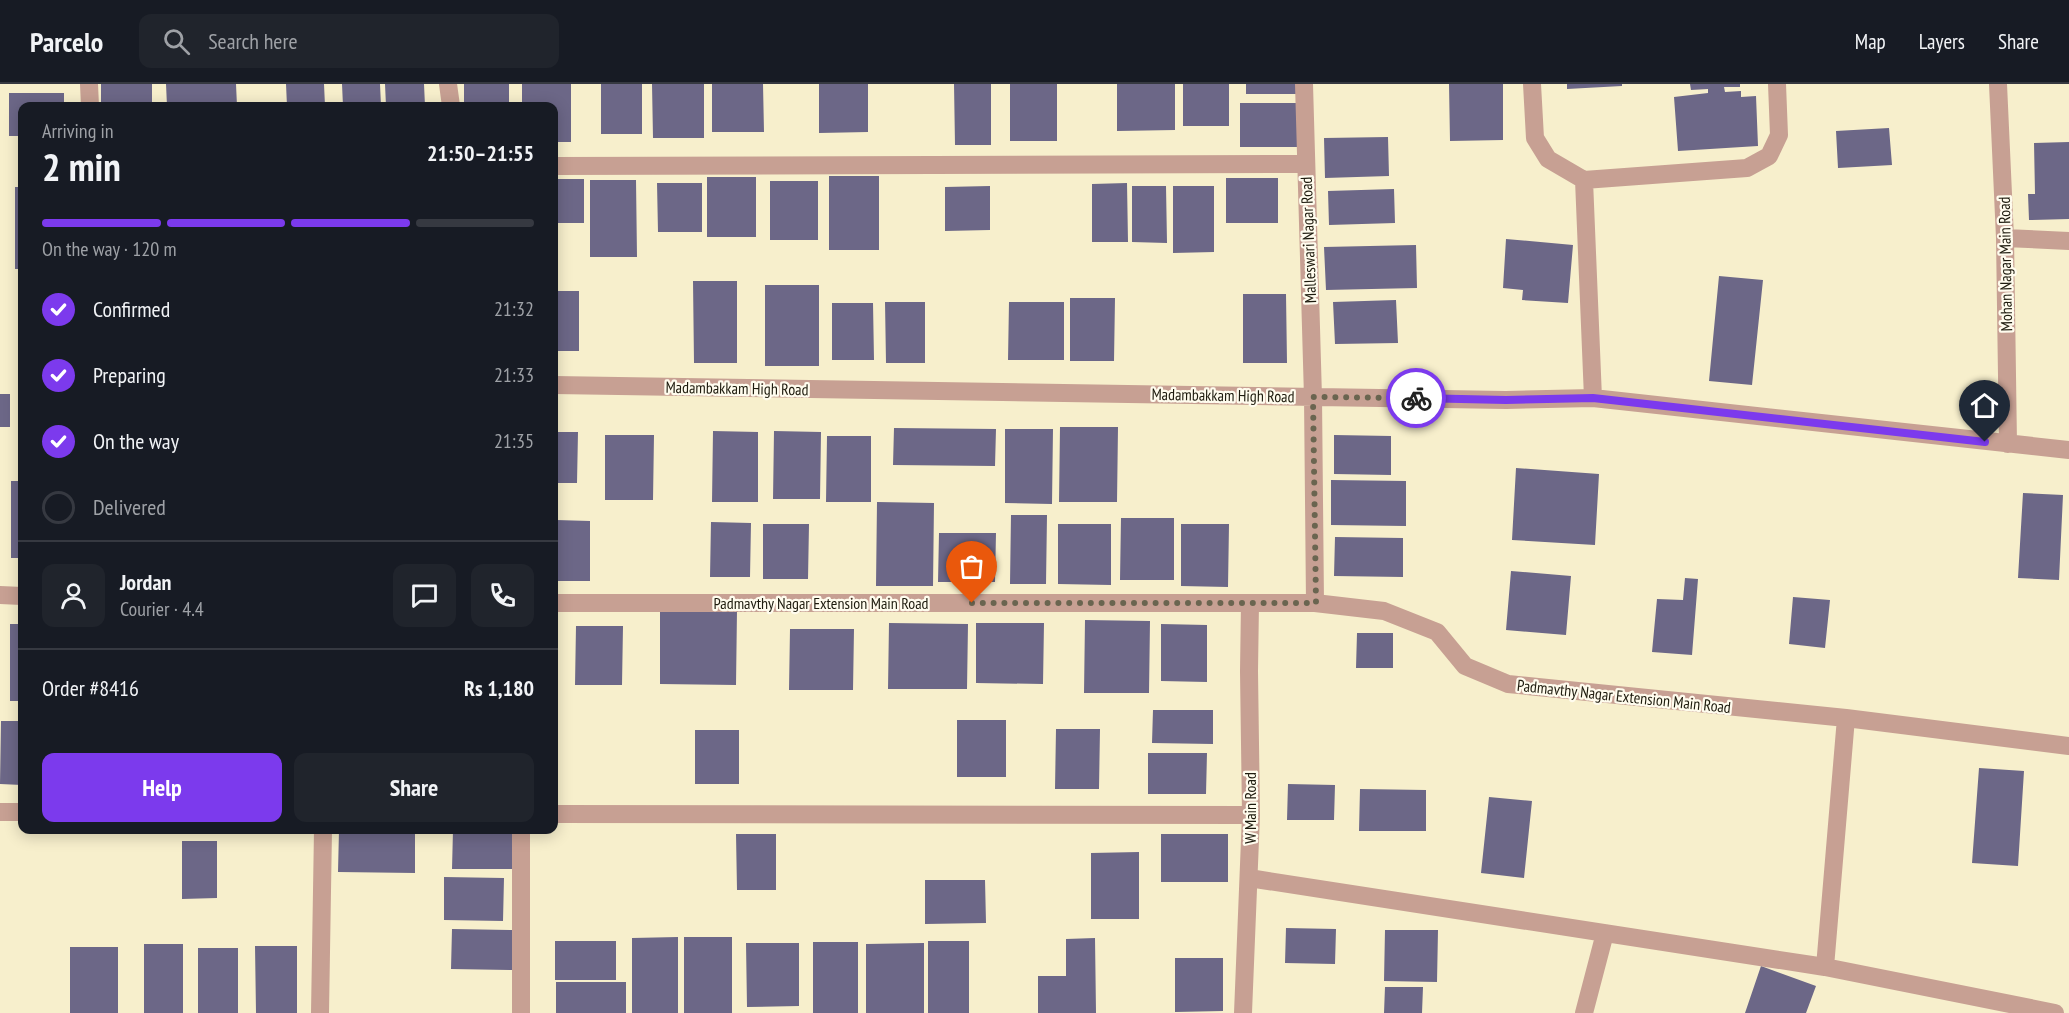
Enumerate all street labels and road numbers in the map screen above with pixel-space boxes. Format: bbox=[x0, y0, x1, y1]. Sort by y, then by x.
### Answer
street label: Malleswari Nagar Road bbox=[1296, 176, 1320, 304]
street label: Mohan Nagar Main Road bbox=[1994, 196, 2016, 332]
street label: Madambakkam High Road bbox=[665, 377, 809, 399]
street label: Madambakkam High Road bbox=[1151, 384, 1295, 406]
street label: Padmavthy Nagar Extension Main Road bbox=[714, 593, 929, 613]
street label: Padmavthy Nagar Extension Main Road bbox=[1516, 675, 1732, 717]
street label: W Main Road bbox=[1240, 772, 1260, 844]

